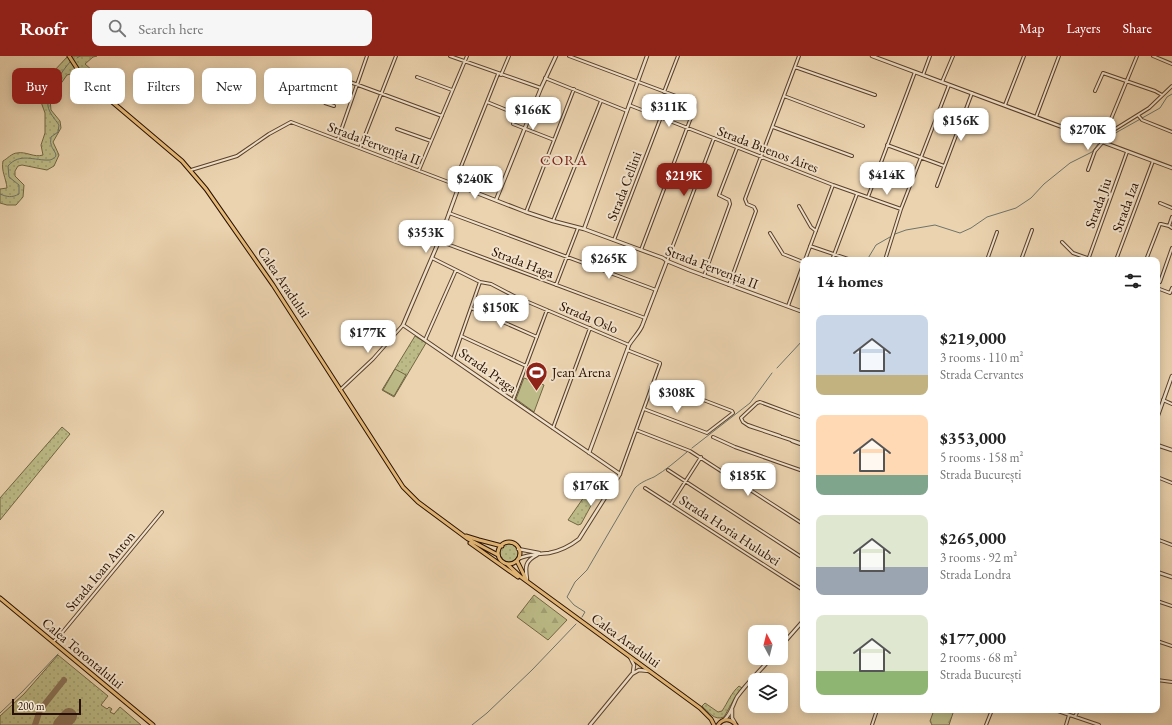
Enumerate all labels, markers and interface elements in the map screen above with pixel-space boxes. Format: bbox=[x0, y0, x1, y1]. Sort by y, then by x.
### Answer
search box bbox=[92, 10, 372, 46]
text: Roofr bbox=[20, 16, 68, 41]
icon: search bbox=[106, 17, 128, 39]
text: Search here bbox=[138, 19, 203, 38]
text: Map bbox=[1019, 19, 1044, 37]
text: Layers bbox=[1066, 19, 1101, 37]
text: Share bbox=[1123, 19, 1152, 37]
chip: Buy bbox=[12, 68, 62, 104]
chip: Rent bbox=[70, 68, 125, 104]
chip: Filters bbox=[133, 68, 194, 104]
chip: New bbox=[202, 68, 256, 104]
chip: Apartment bbox=[264, 68, 352, 104]
pin: $311K bbox=[641, 94, 697, 128]
pin: $166K bbox=[505, 97, 561, 131]
text: $311K bbox=[651, 98, 687, 115]
text: $166K bbox=[515, 101, 551, 118]
pin: $156K bbox=[933, 108, 989, 142]
text: $156K bbox=[943, 112, 979, 129]
street label: Strada Fervenția II bbox=[325, 117, 423, 169]
pin: $270K bbox=[1060, 117, 1116, 151]
street label: Strada Buenos Aires bbox=[715, 121, 822, 177]
text: $270K bbox=[1070, 121, 1106, 138]
street label: Strada Cellini bbox=[603, 148, 646, 223]
district label: CORA bbox=[540, 150, 588, 169]
pin: $414K bbox=[859, 162, 915, 196]
pin: $219K bbox=[656, 163, 712, 197]
pin: $240K bbox=[447, 166, 503, 200]
text: $414K bbox=[869, 166, 905, 183]
text: $219K bbox=[666, 167, 702, 184]
text: $240K bbox=[457, 170, 493, 187]
street label: Strada Jiu bbox=[1081, 175, 1116, 231]
street label: Strada Iza bbox=[1108, 179, 1143, 235]
pin: $353K bbox=[398, 220, 454, 254]
text: $353K bbox=[408, 224, 444, 241]
street label: Strada Fervenția II bbox=[663, 241, 761, 293]
street label: Strada Haga bbox=[489, 242, 557, 282]
street label: Calea Aradului bbox=[254, 243, 315, 321]
pin: $265K bbox=[581, 246, 637, 280]
text: $265K bbox=[591, 250, 627, 267]
text: 14 homes bbox=[816, 270, 883, 292]
icon: filters bbox=[1122, 270, 1144, 292]
pin: $150K bbox=[473, 295, 529, 329]
street label: Strada Oslo bbox=[557, 297, 621, 337]
text: $150K bbox=[483, 299, 519, 316]
pin: $177K bbox=[340, 320, 396, 354]
text: $177K bbox=[350, 324, 386, 341]
text: $219,000 bbox=[940, 327, 1006, 349]
icon: home bbox=[848, 331, 896, 379]
street label: Strada Praga bbox=[456, 344, 521, 397]
text: 3 rooms · 110 m² bbox=[940, 349, 1024, 366]
sports icon: Jean Arena bbox=[523, 359, 549, 392]
place label: Jean Arena bbox=[551, 363, 611, 381]
text: Strada Cervantes bbox=[940, 366, 1024, 383]
pin: $308K bbox=[649, 380, 705, 414]
text: $308K bbox=[659, 384, 695, 401]
text: $353,000 bbox=[940, 427, 1006, 449]
icon: home bbox=[848, 431, 896, 479]
text: 5 rooms · 158 m² bbox=[940, 449, 1024, 466]
pin: $185K bbox=[720, 463, 776, 497]
text: Strada București bbox=[940, 466, 1022, 483]
text: $185K bbox=[730, 467, 766, 484]
pin: $176K bbox=[563, 473, 619, 507]
text: $176K bbox=[573, 477, 609, 494]
street label: Strada Horia Hulubei bbox=[676, 491, 784, 570]
street label: Strada Ioan Anton bbox=[61, 527, 139, 615]
text: $265,000 bbox=[940, 527, 1006, 549]
icon: home bbox=[848, 531, 896, 579]
text: 3 rooms · 92 m² bbox=[940, 549, 1017, 566]
text: Strada Londra bbox=[940, 566, 1011, 583]
street label: Calea Aradului bbox=[588, 609, 665, 672]
street label: Calea Torontalului bbox=[38, 613, 128, 693]
north arrow bbox=[748, 625, 788, 665]
map controls bbox=[748, 625, 788, 713]
text: $177,000 bbox=[940, 627, 1006, 649]
icon: home bbox=[848, 631, 896, 679]
text: 2 rooms · 68 m² bbox=[940, 649, 1017, 666]
text: Strada București bbox=[940, 666, 1022, 683]
button: layers bbox=[748, 673, 788, 713]
scale bar bbox=[12, 697, 81, 716]
text: 200 m bbox=[18, 699, 45, 713]

